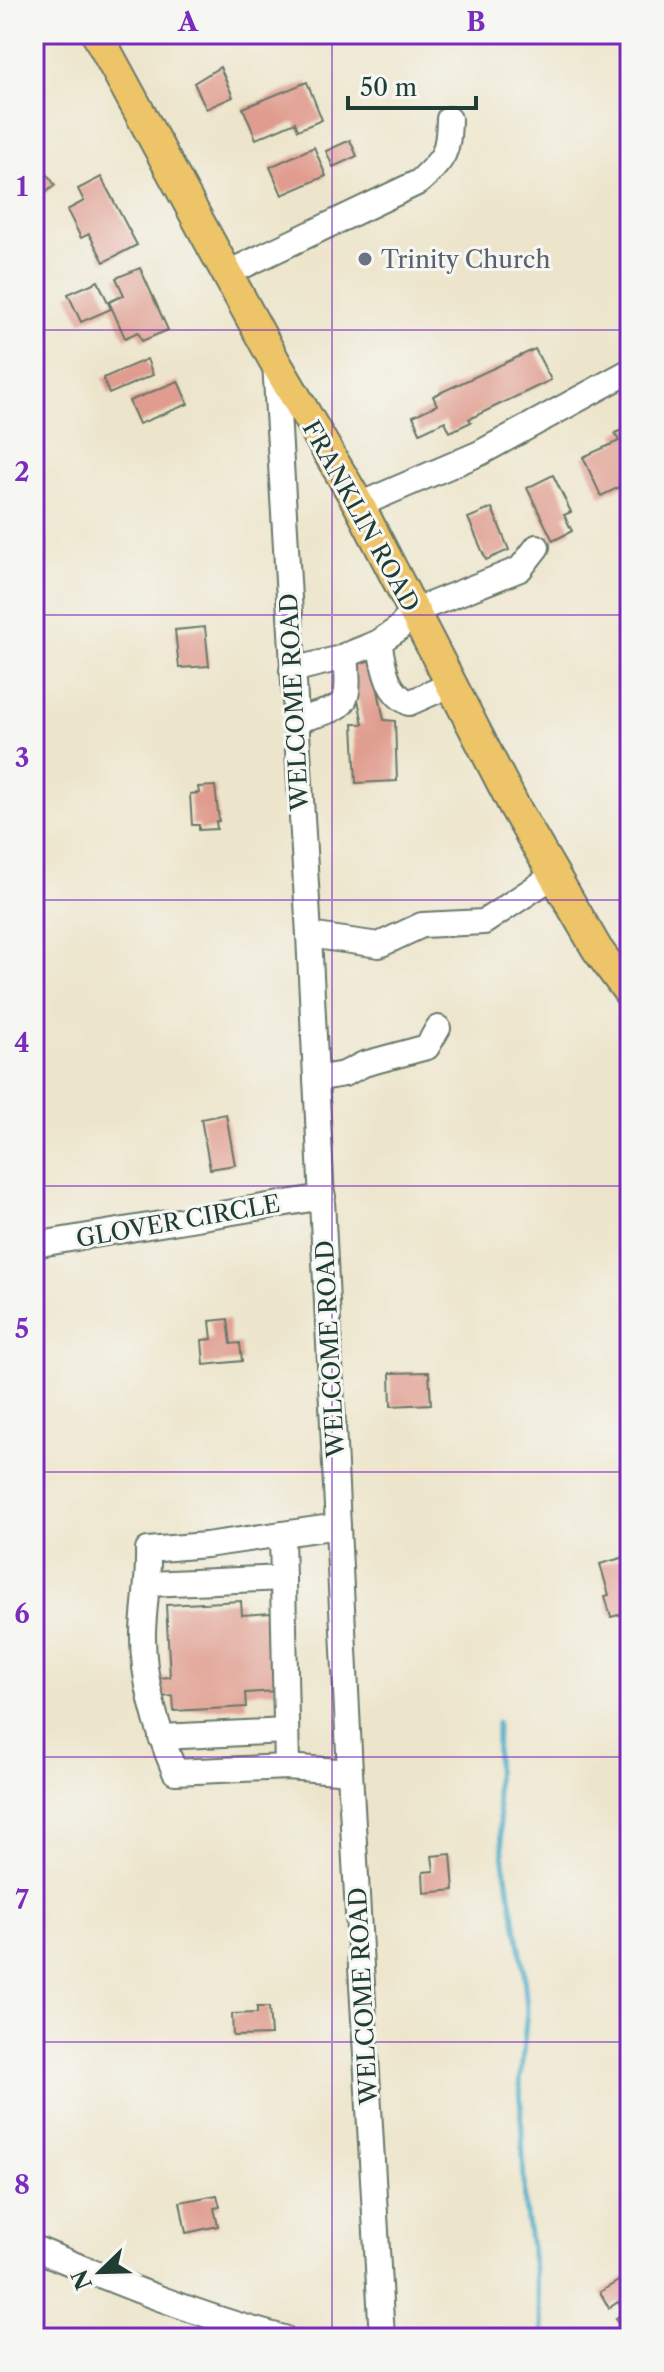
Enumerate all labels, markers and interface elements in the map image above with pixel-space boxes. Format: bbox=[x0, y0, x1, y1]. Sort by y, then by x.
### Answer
text: A bbox=[177, 6, 199, 38]
text: B bbox=[466, 6, 486, 38]
scale bar bbox=[348, 60, 476, 110]
text: 50 m bbox=[360, 73, 417, 102]
text: 1 bbox=[16, 171, 28, 203]
place label: Trinity Church bbox=[381, 245, 550, 274]
marker: Trinity Church bbox=[356, 250, 374, 268]
street label: FRANKLIN ROAD bbox=[296, 415, 426, 617]
text: 2 bbox=[14, 456, 30, 488]
street label: WELCOME ROAD bbox=[274, 593, 314, 812]
text: 3 bbox=[15, 742, 29, 774]
text: 4 bbox=[14, 1027, 30, 1059]
street label: GLOVER CIRCLE bbox=[74, 1189, 282, 1253]
street label: WELCOME ROAD bbox=[310, 1240, 350, 1459]
text: 5 bbox=[15, 1313, 29, 1345]
text: 6 bbox=[14, 1598, 30, 1630]
text: 7 bbox=[15, 1884, 29, 1916]
street label: WELCOME ROAD bbox=[343, 1887, 383, 2106]
text: 8 bbox=[14, 2169, 30, 2201]
north arrow bbox=[60, 2232, 140, 2312]
text: N bbox=[66, 2266, 98, 2294]

